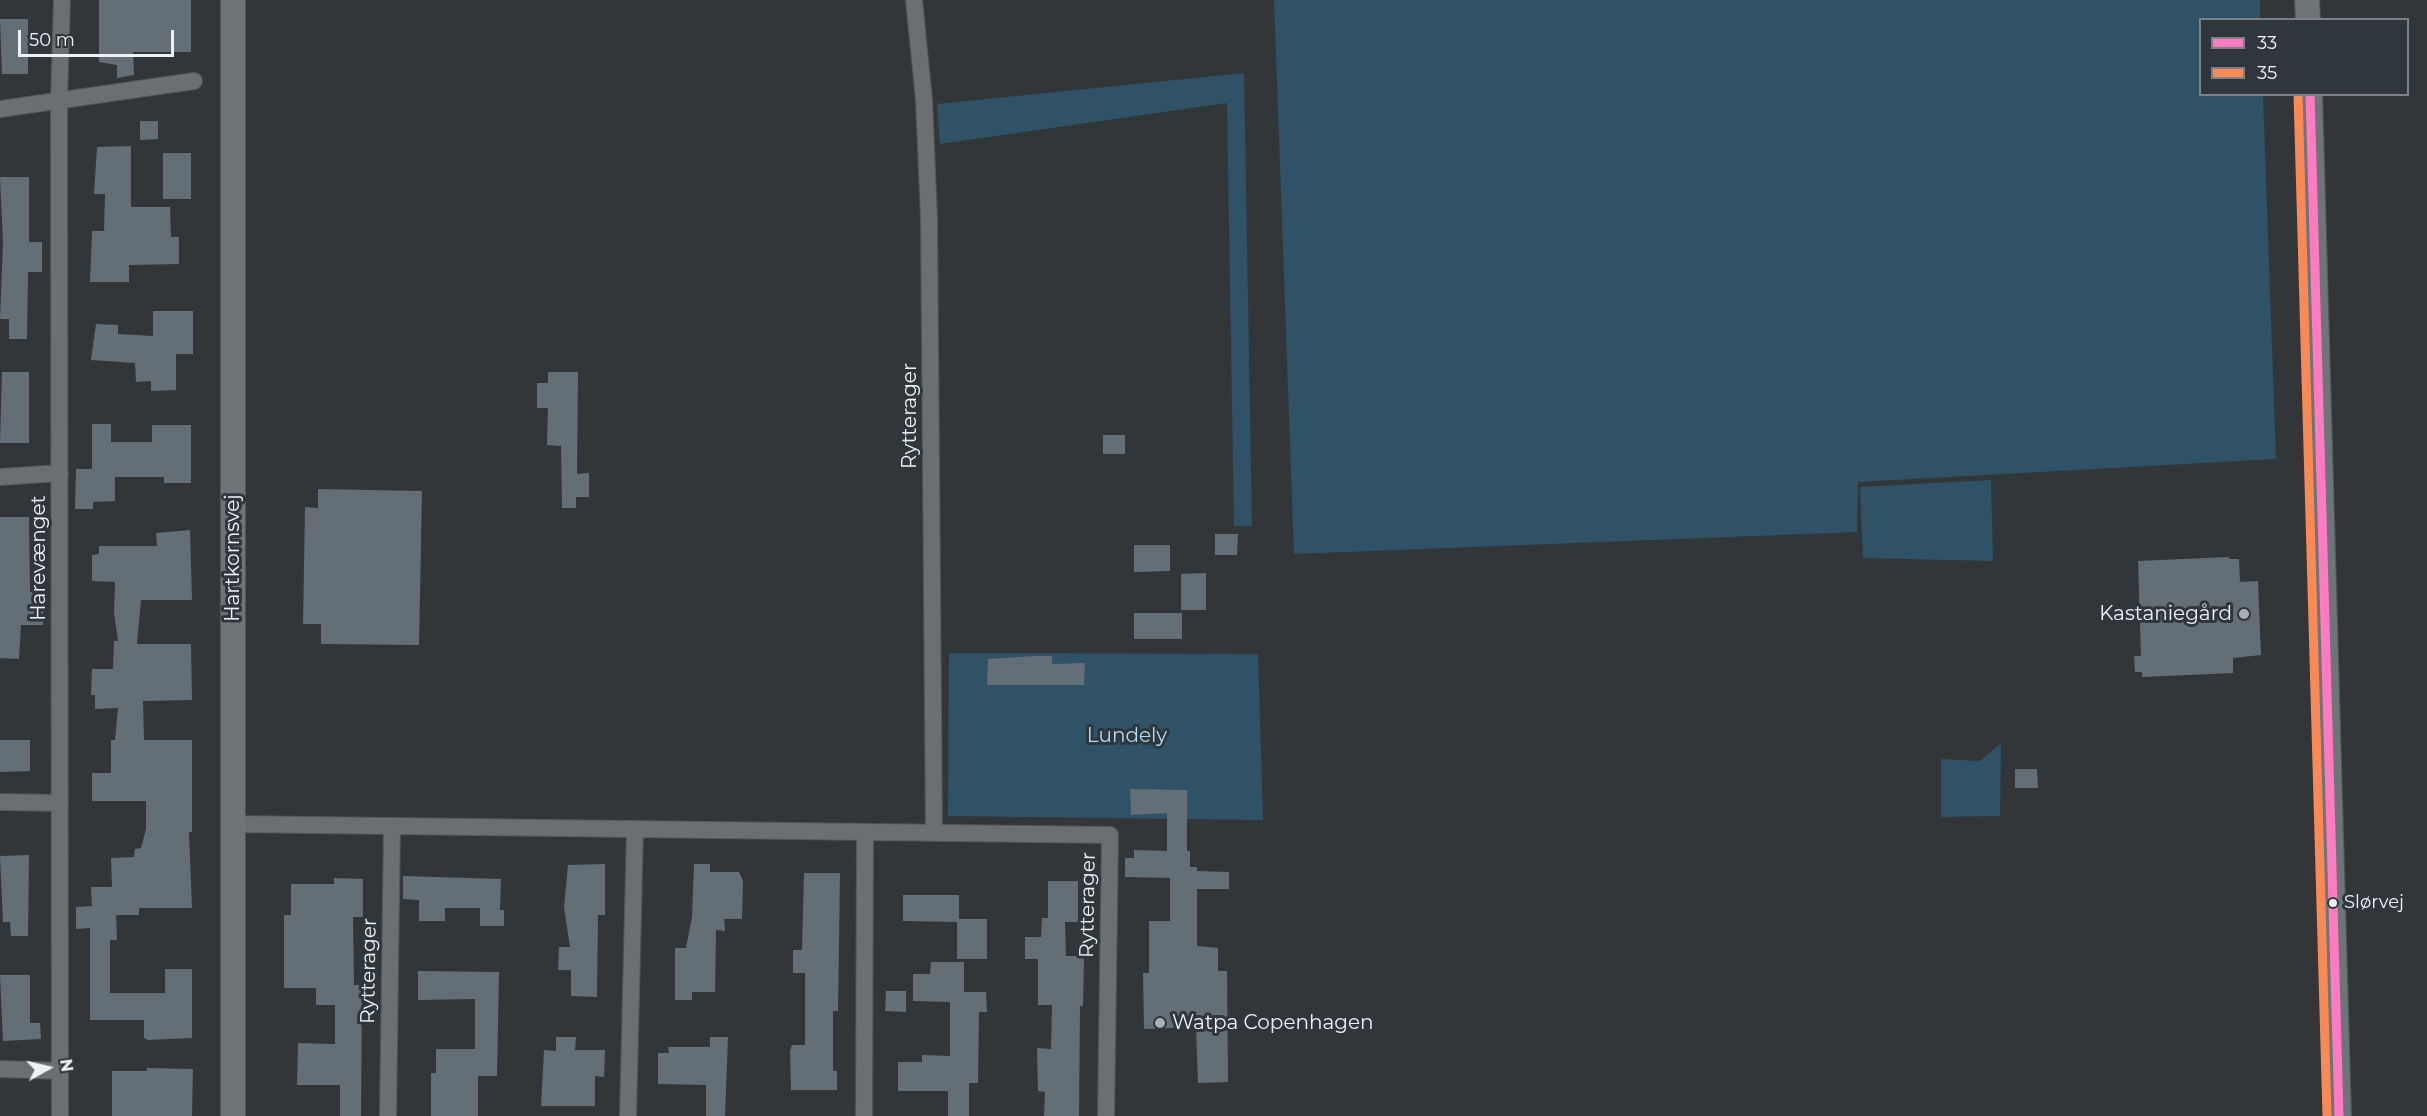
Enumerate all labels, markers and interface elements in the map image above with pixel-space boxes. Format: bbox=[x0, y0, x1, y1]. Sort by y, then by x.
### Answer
scale bar bbox=[21, 18, 177, 56]
legend bbox=[2199, 18, 2409, 96]
text: 50 m bbox=[29, 29, 75, 51]
text: 33 bbox=[2257, 32, 2277, 54]
text: 35 bbox=[2257, 62, 2277, 84]
street label: Rytterager bbox=[898, 363, 922, 469]
street label: Hartkornsvej bbox=[221, 494, 245, 622]
street label: Harevænget bbox=[27, 495, 51, 621]
place label: Kastaniegård bbox=[2099, 602, 2232, 626]
marker: Kastaniegård bbox=[2237, 607, 2251, 621]
park label: Lundely bbox=[1087, 724, 1167, 748]
street label: Rytterager bbox=[1075, 852, 1101, 958]
place label: Slørvej bbox=[2344, 892, 2404, 914]
marker: Slørvej bbox=[2327, 897, 2339, 909]
street label: Rytterager bbox=[356, 918, 382, 1024]
place label: Watpa Copenhagen bbox=[1172, 1011, 1374, 1035]
marker: Watpa Copenhagen bbox=[1153, 1016, 1167, 1030]
north arrow bbox=[18, 1038, 78, 1098]
text: N bbox=[56, 1058, 77, 1073]

